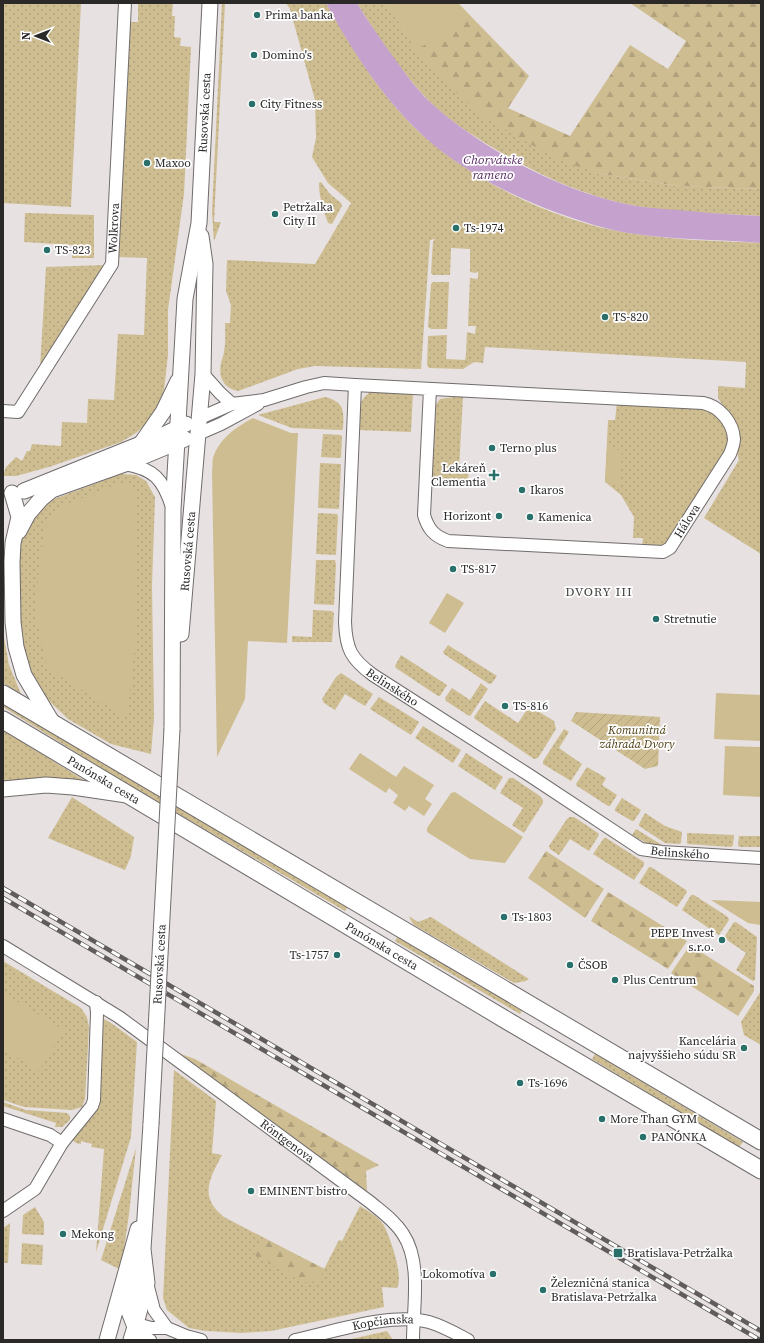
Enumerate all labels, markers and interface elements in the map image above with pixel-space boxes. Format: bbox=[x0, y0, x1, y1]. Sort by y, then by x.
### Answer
place label: Prima banka bbox=[265, 7, 334, 23]
marker: Prima banka bbox=[252, 10, 262, 20]
north arrow bbox=[16, 16, 56, 56]
text: N bbox=[19, 32, 34, 40]
place label: Domino's bbox=[262, 47, 312, 63]
marker: Domino's bbox=[249, 50, 259, 60]
street label: Rusovská cesta bbox=[195, 71, 215, 153]
place label: City Fitness bbox=[260, 96, 322, 112]
marker: City Fitness bbox=[247, 99, 257, 109]
water label: Chorvátske rameno bbox=[463, 151, 523, 183]
place label: Maxoo bbox=[155, 155, 191, 171]
marker: Maxoo bbox=[142, 158, 152, 168]
place label: Petržalka City II bbox=[283, 199, 334, 229]
street label: Wolkrova bbox=[105, 202, 123, 254]
marker: Petržalka City II bbox=[270, 209, 280, 219]
place label: Ts-1974 bbox=[464, 220, 504, 236]
marker: Ts-1974 bbox=[451, 223, 461, 233]
place label: TS-823 bbox=[55, 242, 90, 258]
marker: TS-823 bbox=[42, 245, 52, 255]
place label: TS-820 bbox=[613, 309, 648, 325]
marker: TS-820 bbox=[600, 312, 610, 322]
place label: Terno plus bbox=[500, 440, 557, 456]
marker: Terno plus bbox=[487, 443, 497, 453]
place label: Lekáreň Clementia bbox=[431, 460, 487, 490]
marker: Lekáreň Clementia bbox=[489, 470, 499, 480]
place label: Ikaros bbox=[530, 482, 564, 498]
marker: Ikaros bbox=[517, 485, 527, 495]
street label: Hálova bbox=[670, 500, 704, 541]
place label: Horizont bbox=[443, 508, 491, 524]
place label: Kamenica bbox=[538, 509, 593, 525]
street label: Rusovská cesta bbox=[177, 510, 199, 592]
marker: Horizont bbox=[494, 511, 504, 521]
marker: Kamenica bbox=[525, 512, 535, 522]
place label: TS-817 bbox=[461, 561, 496, 577]
marker: TS-817 bbox=[448, 564, 458, 574]
district label: DVORY III bbox=[565, 583, 633, 600]
place label: Stretnutie bbox=[664, 611, 717, 627]
marker: Stretnutie bbox=[651, 614, 661, 624]
street label: Belinského bbox=[363, 664, 422, 710]
place label: TS-816 bbox=[513, 698, 548, 714]
marker: TS-816 bbox=[500, 701, 510, 711]
park label: Komunitná záhrada Dvory bbox=[599, 722, 675, 752]
street label: Panónska cesta bbox=[64, 752, 144, 808]
street label: Belinského bbox=[649, 842, 710, 863]
place label: Ts-1803 bbox=[512, 909, 552, 925]
marker: Ts-1803 bbox=[499, 912, 509, 922]
street label: Panónska cesta bbox=[342, 918, 422, 974]
street label: Rusovská cesta bbox=[149, 923, 170, 1005]
place label: PEPE Invest s.r.o. bbox=[650, 925, 714, 955]
marker: PEPE Invest s.r.o. bbox=[717, 935, 727, 945]
place label: Ts-1757 bbox=[289, 947, 329, 963]
marker: Ts-1757 bbox=[332, 950, 342, 960]
place label: ČSOB bbox=[578, 957, 608, 973]
marker: ČSOB bbox=[565, 960, 575, 970]
place label: Plus Centrum bbox=[623, 972, 696, 988]
marker: Plus Centrum bbox=[610, 975, 620, 985]
place label: Kancelária najvyššieho súdu SR bbox=[628, 1033, 737, 1063]
marker: Kancelária najvyššieho súdu SR bbox=[739, 1043, 749, 1053]
place label: Ts-1696 bbox=[528, 1075, 568, 1091]
marker: Ts-1696 bbox=[515, 1078, 525, 1088]
place label: More Than GYM bbox=[610, 1111, 698, 1127]
marker: More Than GYM bbox=[597, 1114, 607, 1124]
street label: Röntgenova bbox=[257, 1116, 318, 1167]
place label: PANÓNKA bbox=[651, 1129, 707, 1145]
marker: PANÓNKA bbox=[638, 1132, 648, 1142]
place label: EMINENT bistro bbox=[259, 1183, 348, 1199]
marker: EMINENT bistro bbox=[246, 1186, 256, 1196]
place label: Mekong bbox=[71, 1226, 114, 1242]
marker: Mekong bbox=[58, 1229, 68, 1239]
place label: Bratislava-Petržalka bbox=[627, 1245, 734, 1261]
marker: Bratislava-Petržalka bbox=[612, 1247, 624, 1259]
place label: Lokomotíva bbox=[422, 1266, 486, 1282]
marker: Lokomotíva bbox=[488, 1269, 498, 1279]
place label: Železničná stanica Bratislava-Petržalka bbox=[551, 1275, 658, 1305]
marker: Železničná stanica Bratislava-Petržalka bbox=[538, 1285, 548, 1295]
street label: Kopčianska bbox=[351, 1311, 415, 1334]

